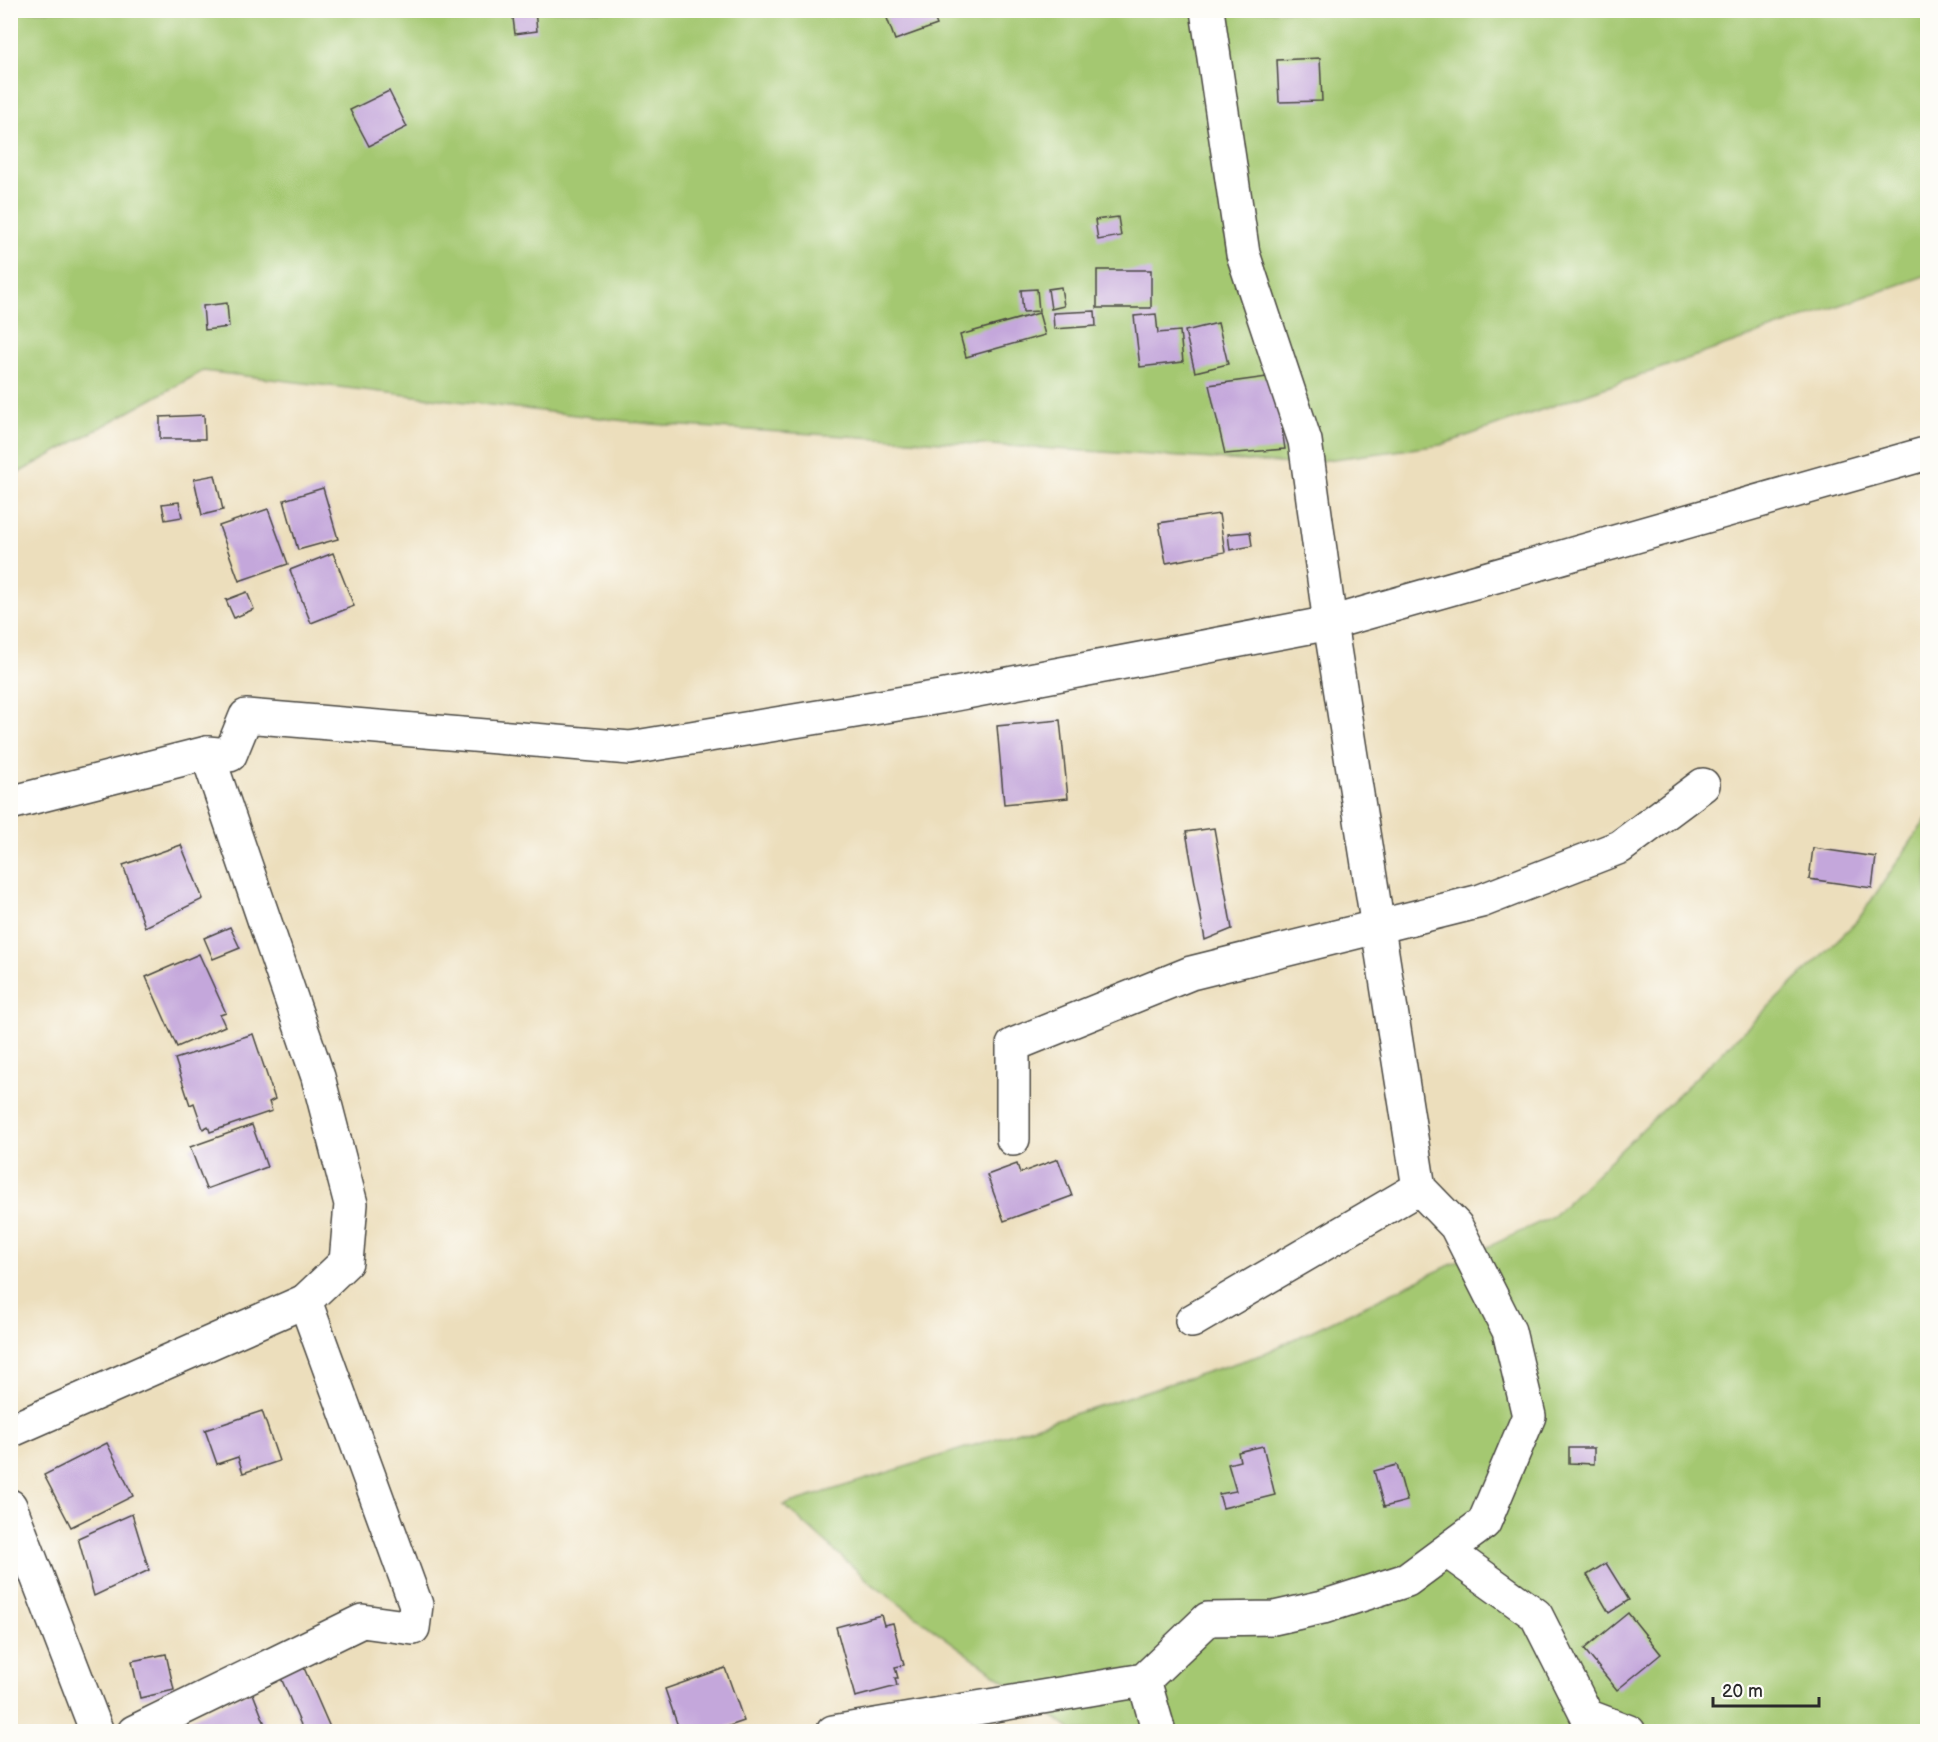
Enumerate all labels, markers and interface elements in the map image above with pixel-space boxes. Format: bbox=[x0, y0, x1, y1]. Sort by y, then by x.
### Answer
scale bar bbox=[1713, 1670, 1820, 1708]
text: 20 m bbox=[1722, 1681, 1763, 1702]

